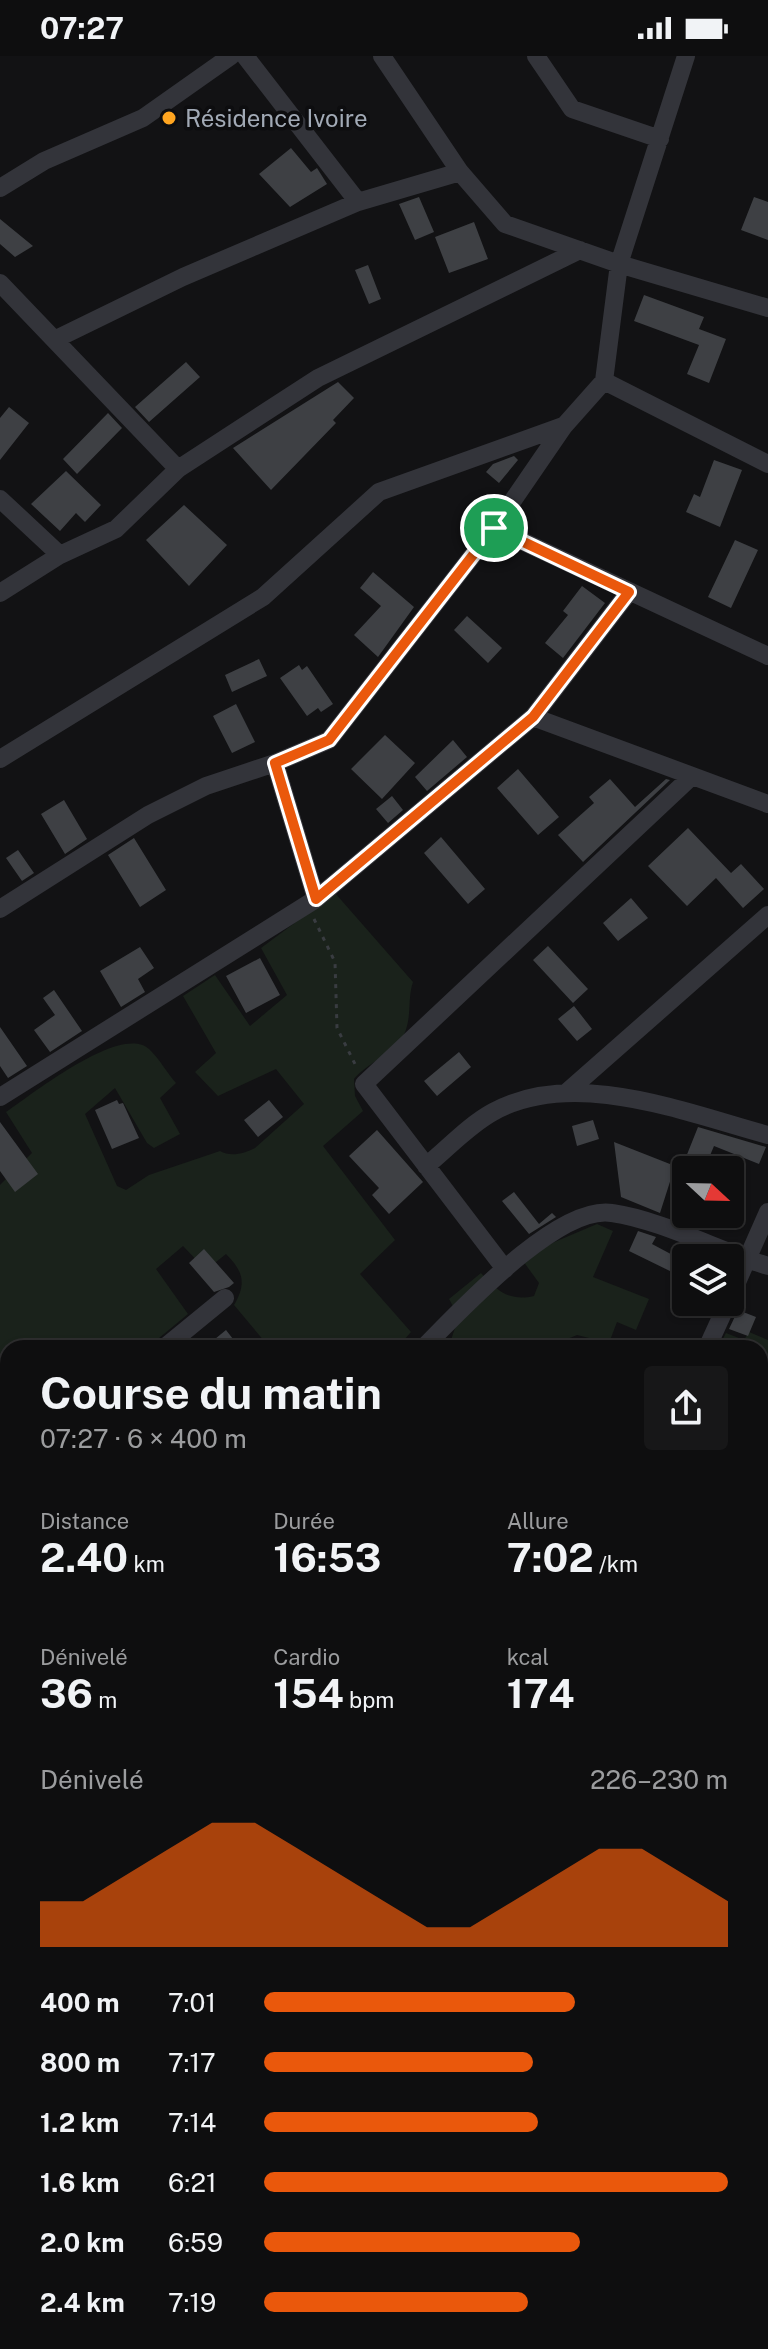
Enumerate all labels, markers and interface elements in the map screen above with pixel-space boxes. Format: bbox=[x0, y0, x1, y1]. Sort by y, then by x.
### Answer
text: 07:27 bbox=[40, 10, 124, 46]
place label: Résidence Ivoire bbox=[185, 104, 368, 132]
marker: Résidence Ivoire bbox=[160, 109, 178, 127]
pin bbox=[460, 494, 528, 562]
icon: arrive bbox=[472, 506, 516, 550]
north arrow bbox=[672, 1156, 744, 1228]
map controls bbox=[672, 1156, 744, 1316]
button: layers bbox=[672, 1244, 744, 1316]
button: share bbox=[644, 1366, 728, 1450]
text: Course du matin bbox=[40, 1367, 382, 1419]
text: 07:27 · 6 × 400 m bbox=[40, 1423, 247, 1454]
text: Distance bbox=[40, 1508, 129, 1534]
text: Durée bbox=[273, 1508, 335, 1534]
text: Allure bbox=[507, 1508, 569, 1534]
text: 2.40 bbox=[40, 1534, 128, 1581]
text: 16:53 bbox=[273, 1534, 381, 1581]
text: 7:02 bbox=[507, 1534, 594, 1581]
text: km bbox=[128, 1551, 165, 1577]
text: /km bbox=[594, 1551, 638, 1577]
text: Dénivelé bbox=[40, 1644, 128, 1670]
text: Cardio bbox=[273, 1644, 340, 1670]
text: kcal bbox=[507, 1644, 549, 1670]
text: 36 bbox=[40, 1670, 93, 1717]
text: 154 bbox=[273, 1670, 344, 1717]
text: 174 bbox=[507, 1670, 575, 1717]
text: m bbox=[93, 1687, 117, 1713]
text: bpm bbox=[344, 1687, 394, 1713]
text: Dénivelé bbox=[40, 1764, 144, 1795]
text: 226–230 m bbox=[590, 1764, 728, 1795]
text: 400 m bbox=[40, 1987, 120, 2018]
text: 7:01 bbox=[168, 1987, 216, 2018]
text: 800 m bbox=[40, 2047, 120, 2078]
text: 7:17 bbox=[168, 2047, 216, 2078]
text: 1.2 km bbox=[40, 2107, 119, 2138]
text: 7:14 bbox=[168, 2107, 216, 2138]
text: 1.6 km bbox=[40, 2167, 120, 2198]
text: 6:21 bbox=[168, 2167, 217, 2198]
text: 2.0 km bbox=[40, 2227, 125, 2258]
text: 6:59 bbox=[168, 2227, 223, 2258]
text: 2.4 km bbox=[40, 2287, 125, 2318]
text: 7:19 bbox=[168, 2287, 216, 2318]

